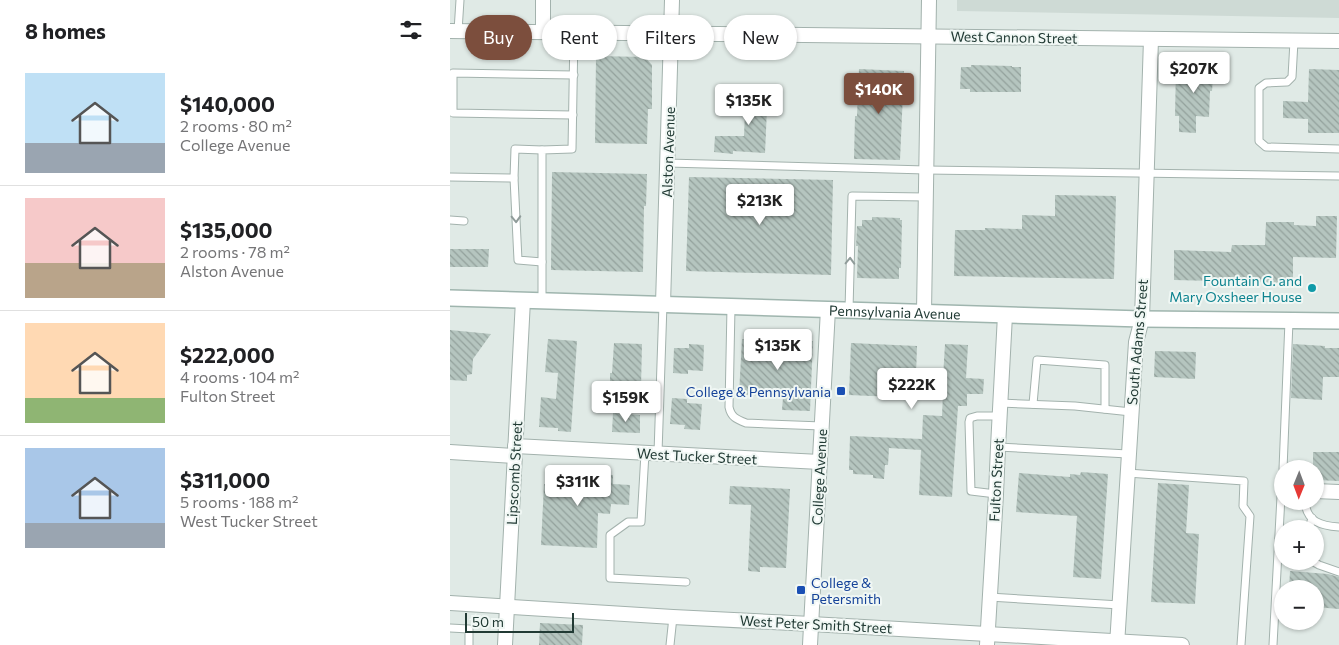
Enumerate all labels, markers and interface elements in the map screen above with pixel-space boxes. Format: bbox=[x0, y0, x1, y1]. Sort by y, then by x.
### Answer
chip: Buy bbox=[465, 15, 532, 60]
chip: Rent bbox=[542, 15, 617, 60]
chip: Filters bbox=[627, 15, 714, 60]
chip: New bbox=[724, 15, 797, 60]
icon: filters bbox=[397, 16, 425, 44]
text: 8 homes bbox=[25, 18, 106, 43]
street label: West Cannon Street bbox=[950, 27, 1078, 47]
pin: $207K bbox=[1159, 52, 1229, 94]
text: $207K bbox=[1170, 58, 1218, 77]
pin: $140K bbox=[844, 72, 914, 115]
text: $140K bbox=[855, 79, 903, 98]
pin: $135K bbox=[714, 84, 784, 126]
text: $135K bbox=[726, 90, 772, 109]
text: $140,000 bbox=[180, 91, 275, 116]
icon: home bbox=[65, 93, 125, 153]
street label: Alston Avenue bbox=[658, 106, 678, 198]
text: 2 rooms · 80 m² bbox=[180, 116, 292, 135]
text: College Avenue bbox=[180, 135, 290, 154]
pin: $213K bbox=[725, 184, 795, 226]
text: $213K bbox=[737, 190, 783, 209]
one-way arrow bbox=[511, 216, 521, 223]
text: $135,000 bbox=[180, 217, 273, 242]
icon: home bbox=[65, 218, 125, 278]
text: 2 rooms · 78 m² bbox=[180, 242, 290, 261]
one-way arrow bbox=[845, 257, 855, 265]
text: Alston Avenue bbox=[180, 261, 284, 280]
place label: Fountain G. and Mary Oxsheer House bbox=[1169, 272, 1302, 305]
street label: South Adams Street bbox=[1123, 278, 1151, 406]
marker: Fountain G. and Mary Oxsheer House bbox=[1306, 282, 1318, 294]
street label: Pennsylvania Avenue bbox=[829, 301, 961, 322]
pin: $135K bbox=[743, 328, 813, 371]
text: $135K bbox=[755, 335, 801, 354]
text: $222,000 bbox=[180, 342, 275, 367]
icon: home bbox=[65, 343, 125, 403]
text: 4 rooms · 104 m² bbox=[180, 367, 299, 386]
pin: $222K bbox=[877, 368, 947, 410]
text: $222K bbox=[888, 374, 936, 393]
pin: $159K bbox=[591, 380, 661, 423]
place label: College & Pennsylvania bbox=[686, 383, 831, 400]
marker: College & Pennsylvania bbox=[835, 385, 847, 397]
text: Fulton Street bbox=[180, 386, 275, 405]
text: $159K bbox=[603, 387, 649, 406]
street label: Lipscomb Street bbox=[503, 420, 525, 525]
street label: College Avenue bbox=[808, 428, 830, 526]
street label: Fulton Street bbox=[985, 438, 1007, 522]
street label: West Tucker Street bbox=[636, 444, 758, 468]
north arrow bbox=[1274, 460, 1324, 510]
map controls bbox=[1274, 460, 1324, 630]
pin: $311K bbox=[543, 464, 613, 507]
text: $311,000 bbox=[180, 467, 270, 492]
icon: home bbox=[65, 468, 125, 528]
text: $311K bbox=[556, 471, 600, 490]
text: 5 rooms · 188 m² bbox=[180, 492, 298, 511]
text: West Tucker Street bbox=[180, 511, 318, 530]
button: + bbox=[1274, 520, 1324, 570]
place label: College & Petersmith bbox=[811, 574, 881, 607]
button: − bbox=[1274, 580, 1324, 630]
marker: College & Petersmith bbox=[795, 584, 807, 596]
scale bar bbox=[465, 610, 574, 633]
street label: West Peter Smith Street bbox=[739, 612, 893, 636]
text: 50 m bbox=[472, 613, 504, 630]

